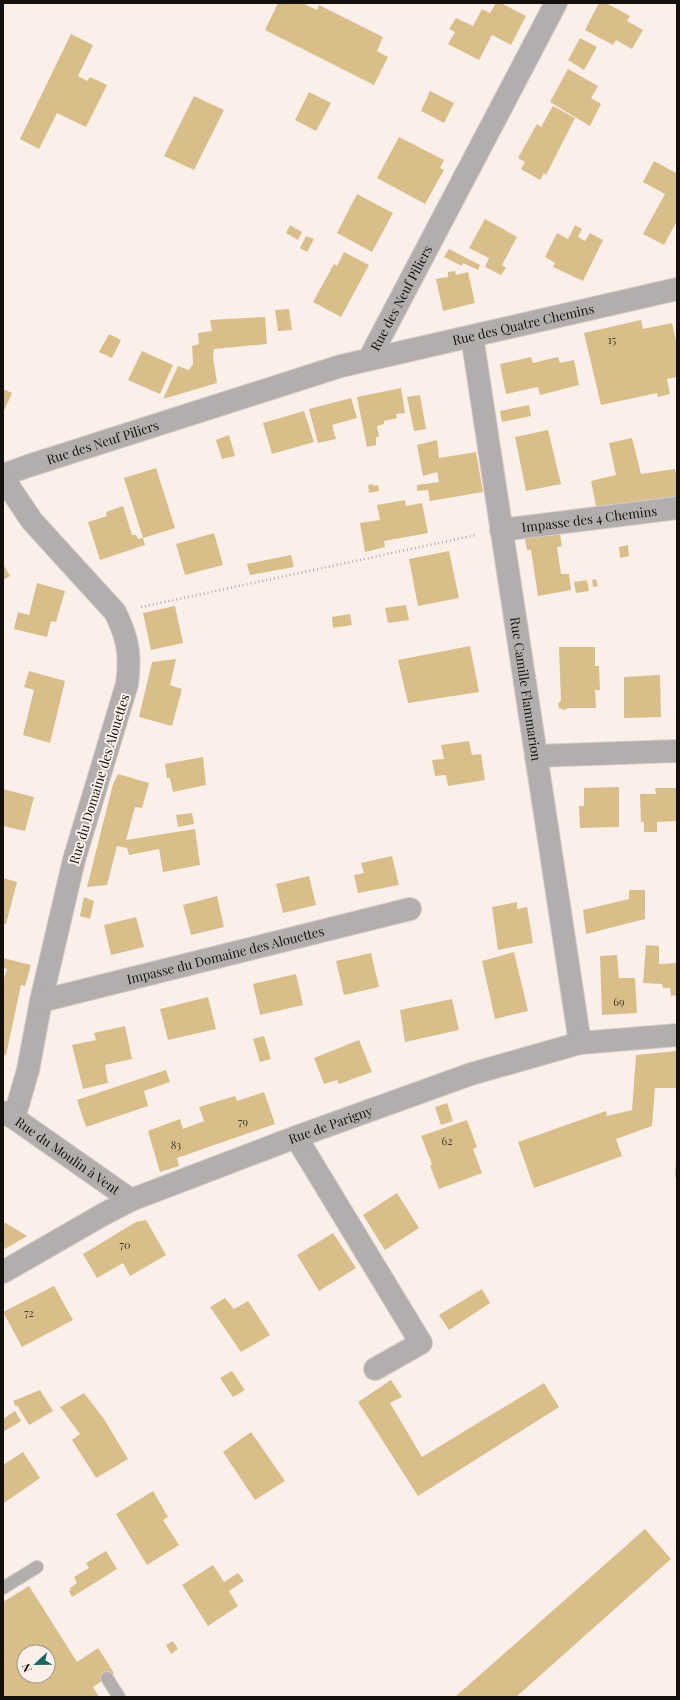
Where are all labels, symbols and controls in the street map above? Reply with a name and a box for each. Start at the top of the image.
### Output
street label: Rue des Neuf Piliers [366,242,435,353]
street label: Rue des Quatre Chemins [451,299,596,348]
house number: 15 [608,332,617,347]
street label: Rue des Neuf Piliers [44,416,161,468]
street label: Impasse des 4 Chemins [521,502,658,535]
street label: Rue Camille Flammarion [507,616,546,762]
street label: Rue du Domaine des Alouettes [65,692,133,866]
street label: Impasse du Domaine des Alouettes [125,922,326,987]
house number: 69 [613,994,625,1009]
street label: Rue de Parigny [286,1101,375,1147]
street label: Rue du Moulin à Vent [12,1113,124,1198]
house number: 79 [238,1114,248,1129]
house number: 62 [442,1133,452,1148]
house number: 83 [171,1137,181,1152]
house number: 70 [119,1237,131,1252]
house number: 72 [24,1305,34,1320]
north arrow [16,1644,56,1684]
text: N [18,1661,35,1674]

